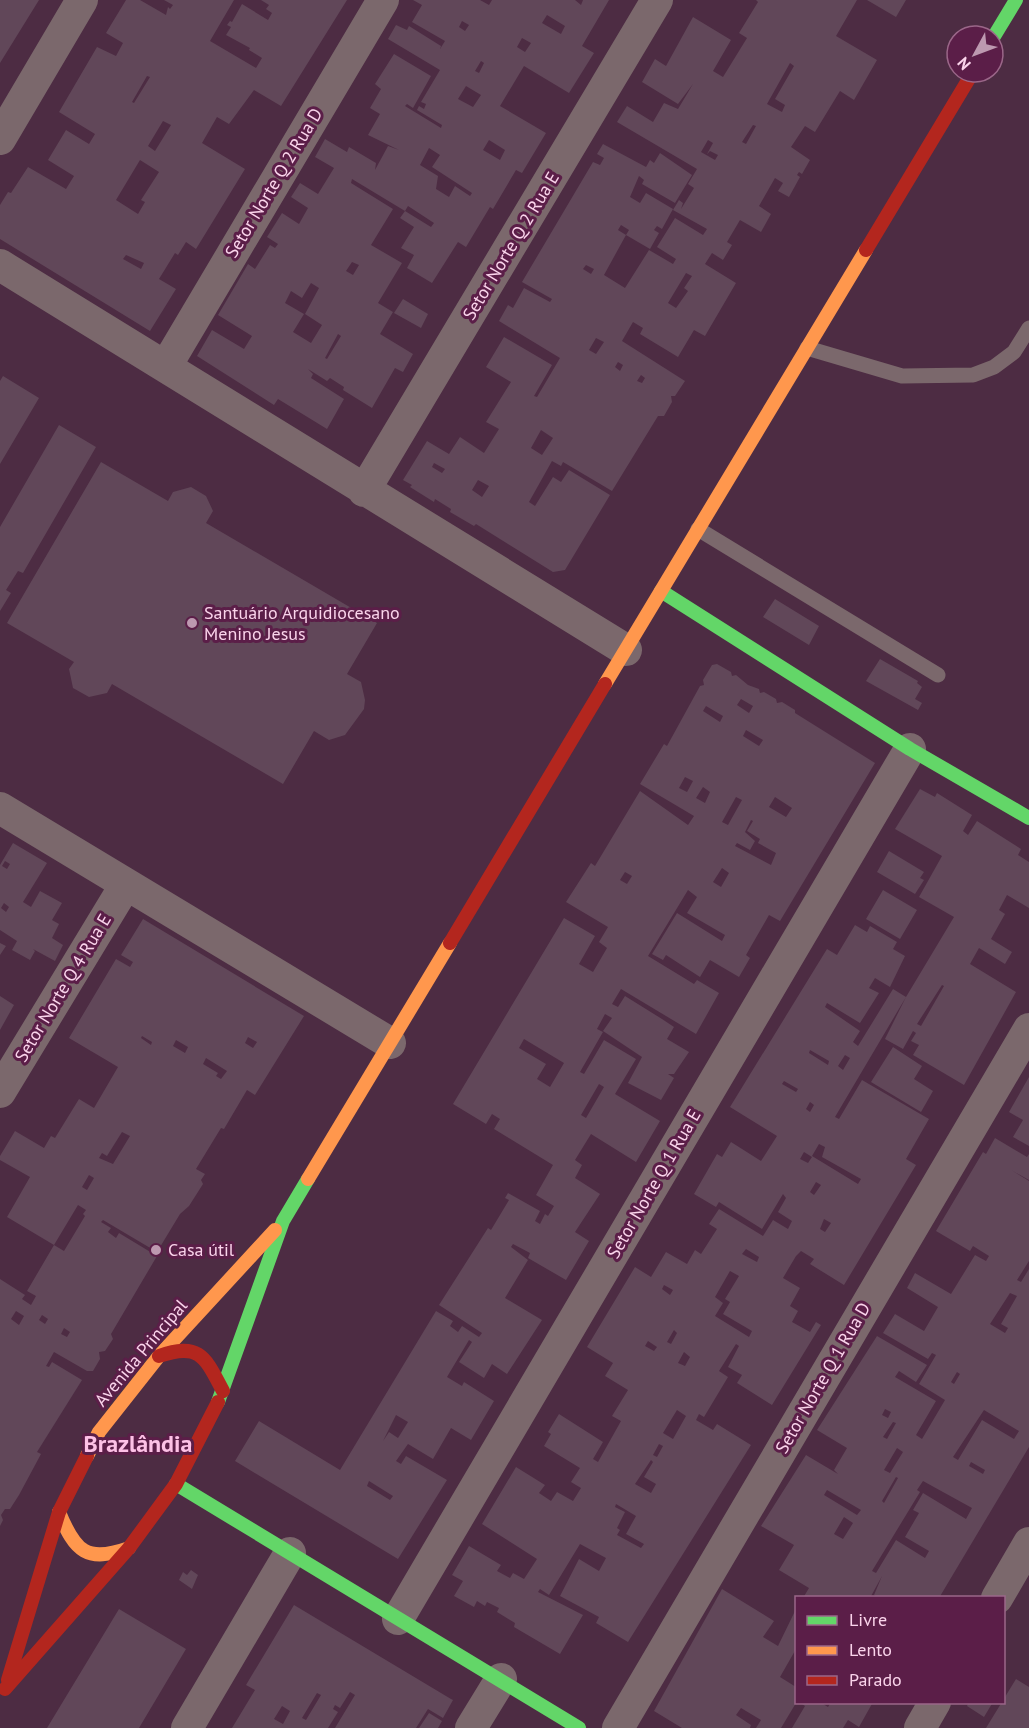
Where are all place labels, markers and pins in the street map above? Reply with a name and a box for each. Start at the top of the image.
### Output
place label: Santuário Arquidiocesano Menino Jesus [204,601,400,645]
marker: Santuário Arquidiocesano Menino Jesus [185,616,199,630]
place label: Casa útil [168,1238,235,1261]
marker: Casa útil [149,1243,163,1257]

